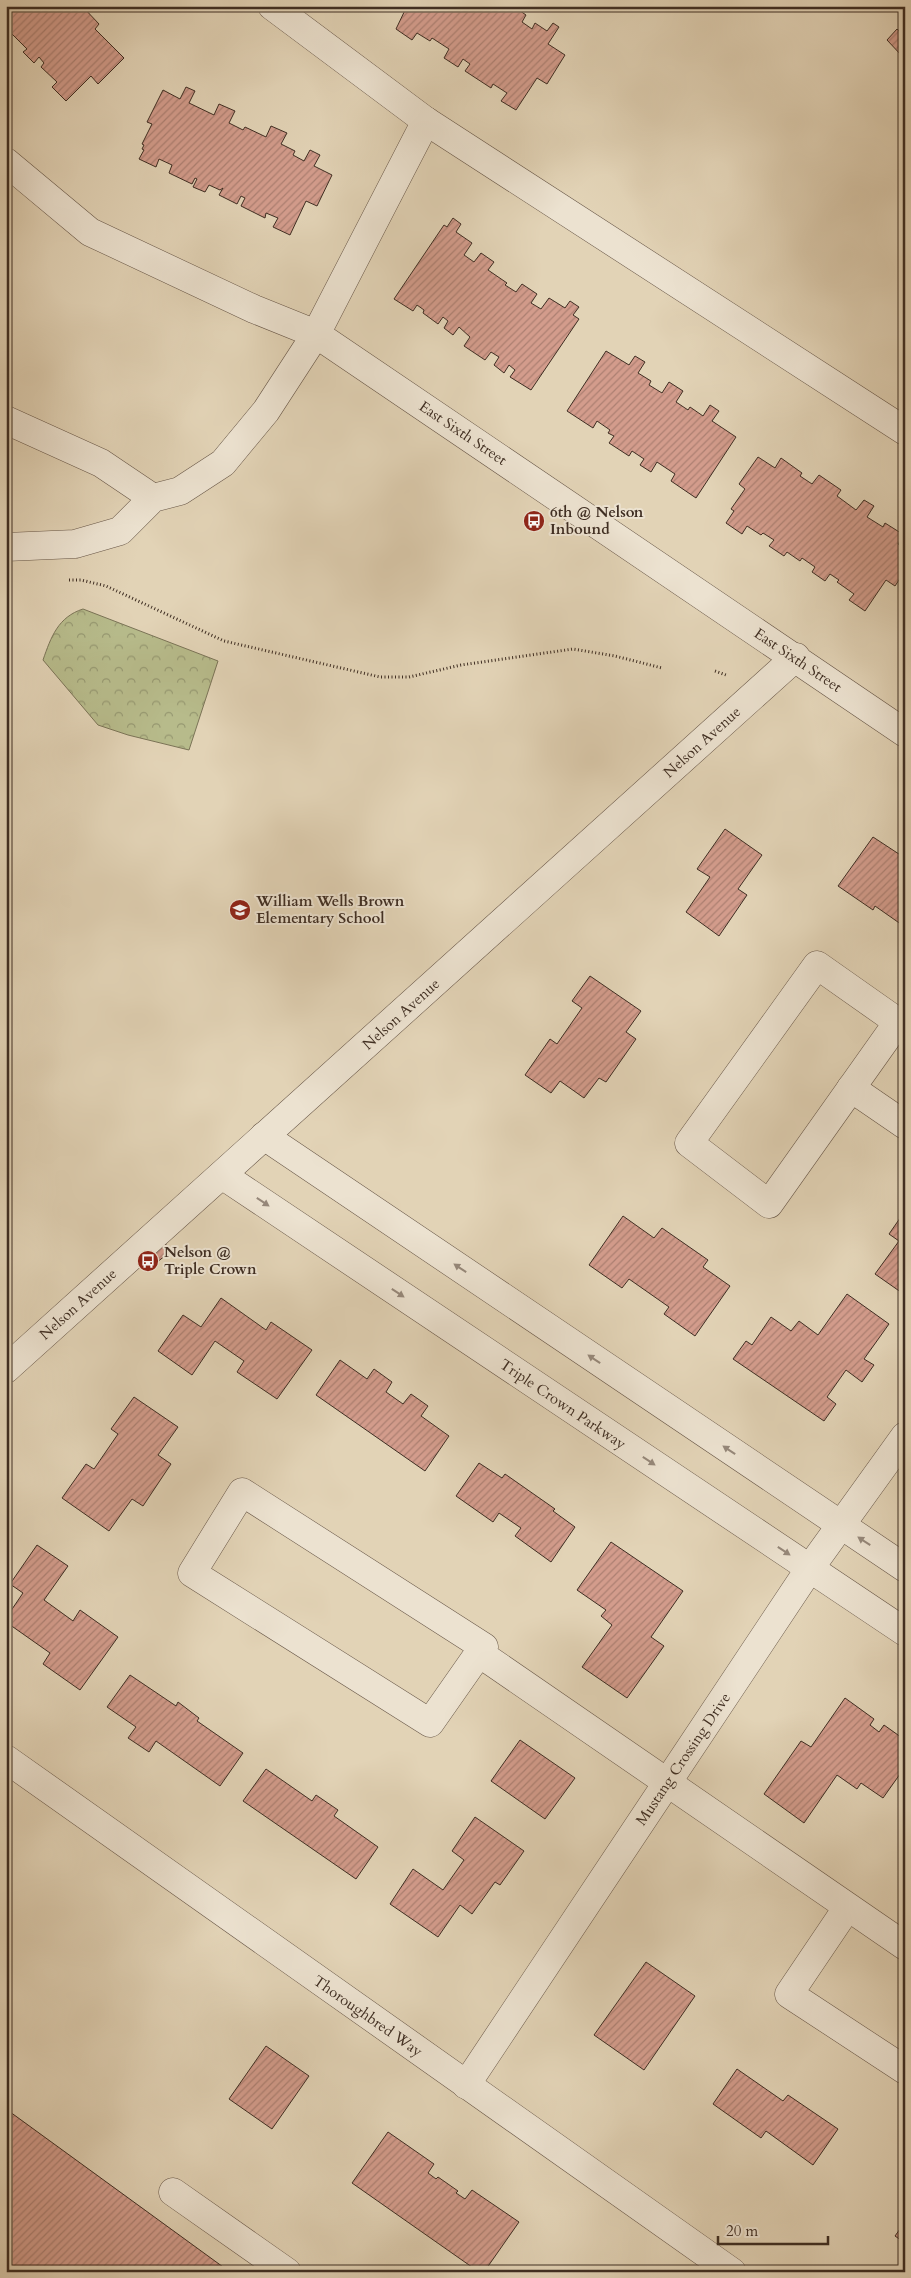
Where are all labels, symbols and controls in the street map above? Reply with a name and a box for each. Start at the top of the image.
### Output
street label: East Sixth Street [415,396,511,470]
place label: 6th @ Nelson Inbound [550,502,644,539]
bus stop icon: 6th @ Nelson Inbound [522,509,546,533]
street label: East Sixth Street [750,623,846,697]
street label: Nelson Avenue [659,702,745,782]
place label: William Wells Brown Elementary School [255,891,405,928]
school or university icon: William Wells Brown Elementary School [228,898,252,922]
street label: Nelson Avenue [358,974,444,1054]
one-way arrow [256,1197,269,1207]
place label: Nelson @ Triple Crown [164,1242,257,1279]
bus stop icon: Nelson @ Triple Crown [136,1249,160,1273]
one-way arrow [453,1263,466,1273]
street label: Nelson Avenue [35,1264,121,1344]
one-way arrow [391,1288,404,1297]
street label: Triple Crown Parkway [496,1354,630,1454]
one-way arrow [588,1354,601,1364]
one-way arrow [722,1445,736,1455]
one-way arrow [642,1456,656,1466]
one-way arrow [857,1536,871,1546]
one-way arrow [777,1546,791,1556]
street label: Mustang Crossing Drive [631,1689,735,1829]
street label: Thoroughbred Way [309,1971,427,2061]
scale bar [718,2213,828,2245]
text: 20 m [726,2221,758,2241]

